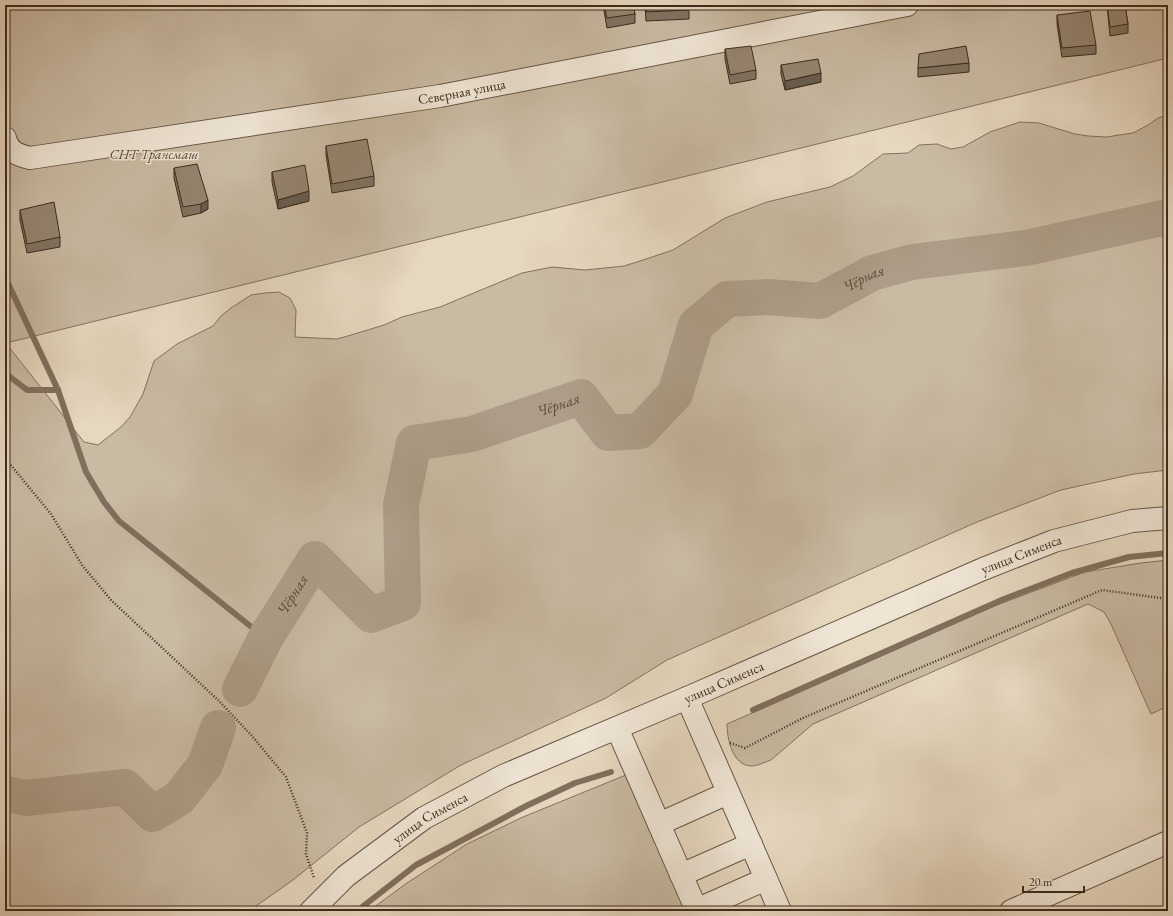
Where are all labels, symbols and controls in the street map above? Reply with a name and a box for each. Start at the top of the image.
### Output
street label: Северная улица [417,74,507,108]
park label: СНТ Трансмаш [110,145,198,163]
water label: Чёрная [839,260,886,296]
water label: Чёрная [534,388,582,420]
street label: улица Сименса [978,530,1064,578]
water label: Чёрная [272,571,312,618]
street label: улица Сименса [681,657,767,707]
street label: улица Сименса [389,787,471,848]
scale bar [1023,868,1084,894]
text: 20 m [1029,874,1053,890]

